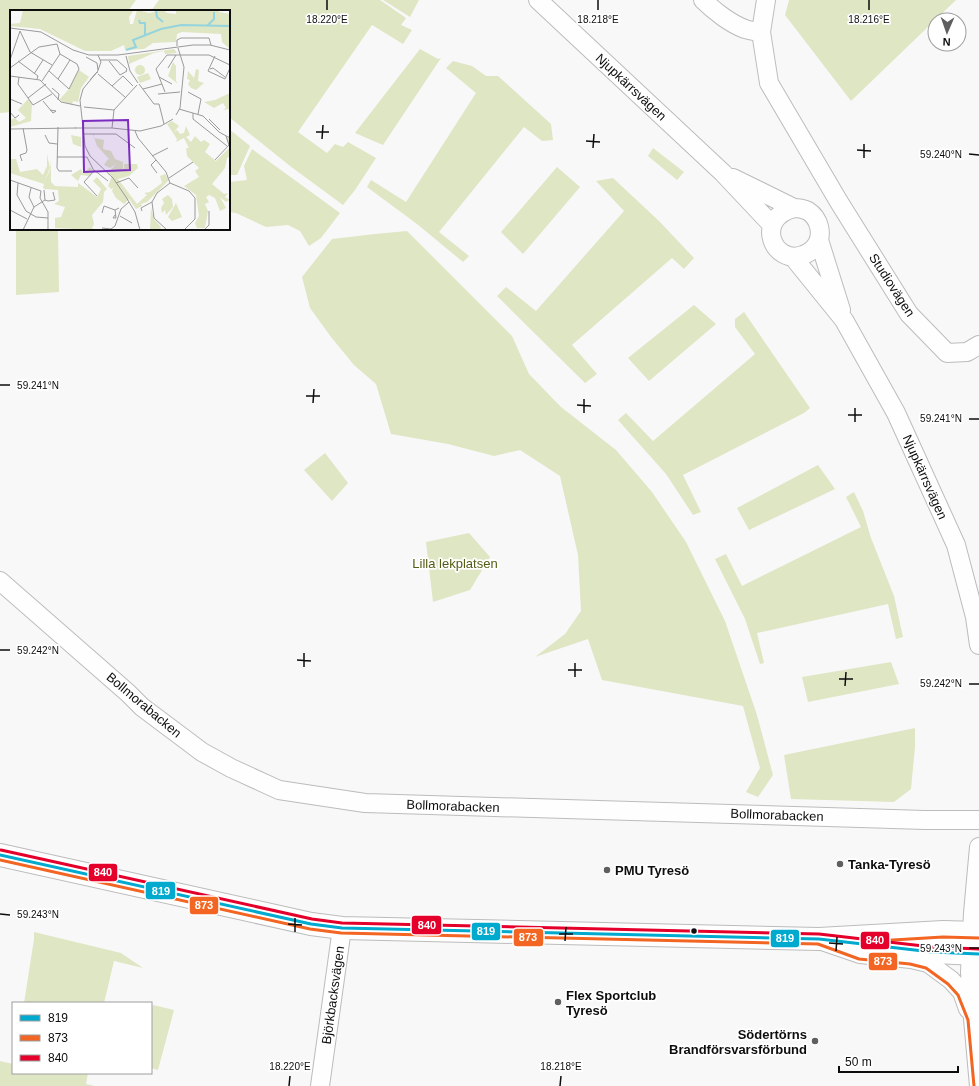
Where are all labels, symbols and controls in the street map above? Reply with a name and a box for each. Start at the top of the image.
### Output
inset map [10,10,230,230]
north arrow [927,12,967,52]
text: 18.220°E [306,14,348,25]
text: 18.218°E [577,14,619,25]
text: 18.216°E [848,14,890,25]
text: N [942,36,951,48]
street label: Njupkärrsvägen [593,50,669,124]
text: 59.240°N [920,149,962,160]
street label: Studiovägen [866,251,918,319]
text: 59.241°N [17,380,59,391]
text: 59.241°N [920,413,962,424]
street label: Njupkärrsvägen [900,432,950,522]
park label: Lilla lekplatsen [412,556,498,571]
text: 59.242°N [17,645,59,656]
street label: Bollmorabacken [103,669,185,741]
text: 59.242°N [920,678,962,689]
street label: Bollmorabacken [406,797,500,815]
street label: Bollmorabacken [730,806,824,824]
place label: Tanka-Tyresö [848,857,931,872]
marker: Tanka-Tyresö [835,859,845,869]
line badge: 840 [88,863,118,882]
place label: PMU Tyresö [615,863,689,878]
marker: PMU Tyresö [602,865,612,875]
text: 840 [94,866,112,878]
line badge: 819 [145,881,176,900]
text: 819 [152,885,170,897]
line badge: 873 [189,896,219,915]
text: 873 [195,899,213,911]
text: 59.243°N [17,909,59,920]
line badge: 840 [411,915,442,935]
text: 840 [418,919,436,931]
line badge: 819 [471,922,501,941]
text: 819 [477,925,495,937]
unlabelled marker [689,926,699,936]
line badge: 873 [513,928,544,947]
line badge: 819 [770,929,800,948]
text: 873 [519,931,537,943]
line badge: 840 [860,931,890,950]
text: 819 [776,932,794,944]
text: 840 [866,934,884,946]
text: 59.243°N [920,943,962,954]
street label: Björkbacksvägen [319,945,347,1045]
line badge: 873 [868,952,898,971]
text: 873 [874,955,892,967]
place label: Flex Sportclub Tyresö [566,988,656,1018]
marker: Flex Sportclub Tyresö [553,997,563,1007]
legend [12,1002,152,1074]
text: 819 [48,1011,68,1025]
place label: Södertörns Brandförsvarsförbund [669,1027,807,1057]
text: 873 [48,1031,68,1045]
marker: Södertörns Brandförsvarsförbund [810,1036,820,1046]
scale bar [839,1048,958,1074]
text: 840 [48,1051,68,1065]
text: 50 m [845,1055,872,1069]
text: 18.220°E [269,1061,311,1072]
text: 18.218°E [540,1061,582,1072]

